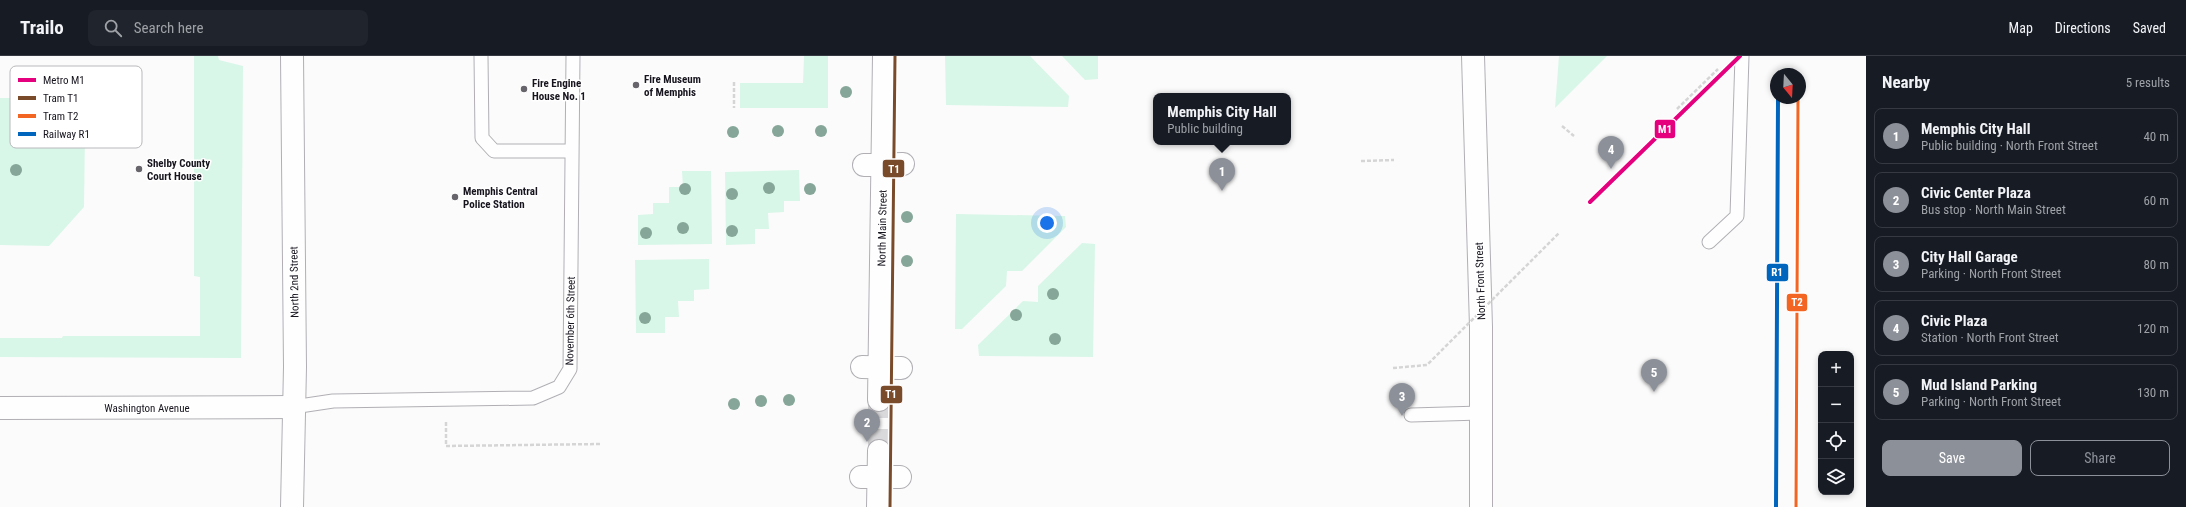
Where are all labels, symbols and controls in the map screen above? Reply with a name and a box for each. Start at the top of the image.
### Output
search box [88,10,368,46]
text: Trailo [20,16,64,39]
icon: search [102,17,124,39]
text: Search here [134,19,203,37]
text: Map [2009,20,2033,36]
text: Directions [2055,20,2111,36]
text: Saved [2133,20,2166,36]
legend [10,66,142,148]
north arrow [1770,68,1806,104]
text: Nearby [1882,72,1930,92]
place label: Fire Museum of Memphis [644,73,701,99]
text: Metro M1 [43,74,85,87]
text: 5 results [2126,75,2170,90]
place label: Fire Engine House No. 1 [532,77,586,103]
marker: Fire Museum of Memphis [631,80,641,90]
marker: Fire Engine House No. 1 [519,84,529,94]
text: Tram T1 [43,92,78,105]
popup [1153,93,1291,145]
text: Memphis City Hall [1167,103,1277,121]
text: Tram T2 [43,110,78,123]
line badge: M1 [1654,119,1676,139]
text: Memphis City Hall [1921,120,2030,138]
text: Public building [1167,121,1243,136]
text: M1 [1658,123,1672,136]
text: Railway R1 [43,128,90,141]
text: 1 [1893,129,1899,144]
text: 40 m [2143,129,2169,144]
pin: 4 [1598,136,1624,169]
text: Public building · North Front Street [1921,138,2098,153]
place label: Shelby County Court House [147,157,210,183]
pin: 1 [1209,158,1235,191]
line badge: T1 [882,159,905,178]
text: T1 [888,163,900,176]
marker: Shelby County Court House [134,164,144,174]
text: Civic Center Plaza [1921,184,2031,202]
place label: Memphis Central Police Station [463,185,538,211]
street label: North Main Street [875,190,890,267]
marker: Memphis Central Police Station [450,192,460,202]
text: 2 [1893,193,1899,208]
text: 60 m [2143,193,2169,208]
text: Bus stop · North Main Street [1921,202,2066,217]
your location [1037,213,1057,233]
street label: North Front Street [1473,242,1488,320]
street label: North 2nd Street [287,246,302,318]
text: City Hall Garage [1921,248,2018,266]
text: 3 [1893,257,1899,272]
text: 80 m [2143,257,2169,272]
line badge: R1 [1766,263,1789,282]
text: R1 [1771,266,1783,279]
text: Parking · North Front Street [1921,266,2061,281]
street label: November 6th Street [563,276,578,366]
line badge: T2 [1786,293,1808,312]
text: T2 [1791,296,1803,309]
text: Civic Plaza [1921,312,1987,330]
text: 4 [1893,321,1899,336]
text: 120 m [2137,321,2169,336]
text: Station · North Front Street [1921,330,2059,345]
map controls [1818,351,1854,495]
button: + [1818,351,1854,387]
pin: 5 [1641,359,1667,392]
text: Mud Island Parking [1921,376,2037,394]
pin: 3 [1389,383,1415,416]
line badge: T1 [880,385,903,404]
text: 5 [1893,385,1899,400]
text: 130 m [2137,385,2169,400]
button: − [1818,387,1854,423]
text: T1 [885,388,897,401]
text: Parking · North Front Street [1921,394,2061,409]
street label: Washington Avenue [104,402,190,415]
pin: 2 [854,409,880,442]
button: locate [1818,423,1854,459]
button: Save [1882,440,2022,476]
button: Share [2030,440,2170,476]
button: layers [1818,459,1854,495]

